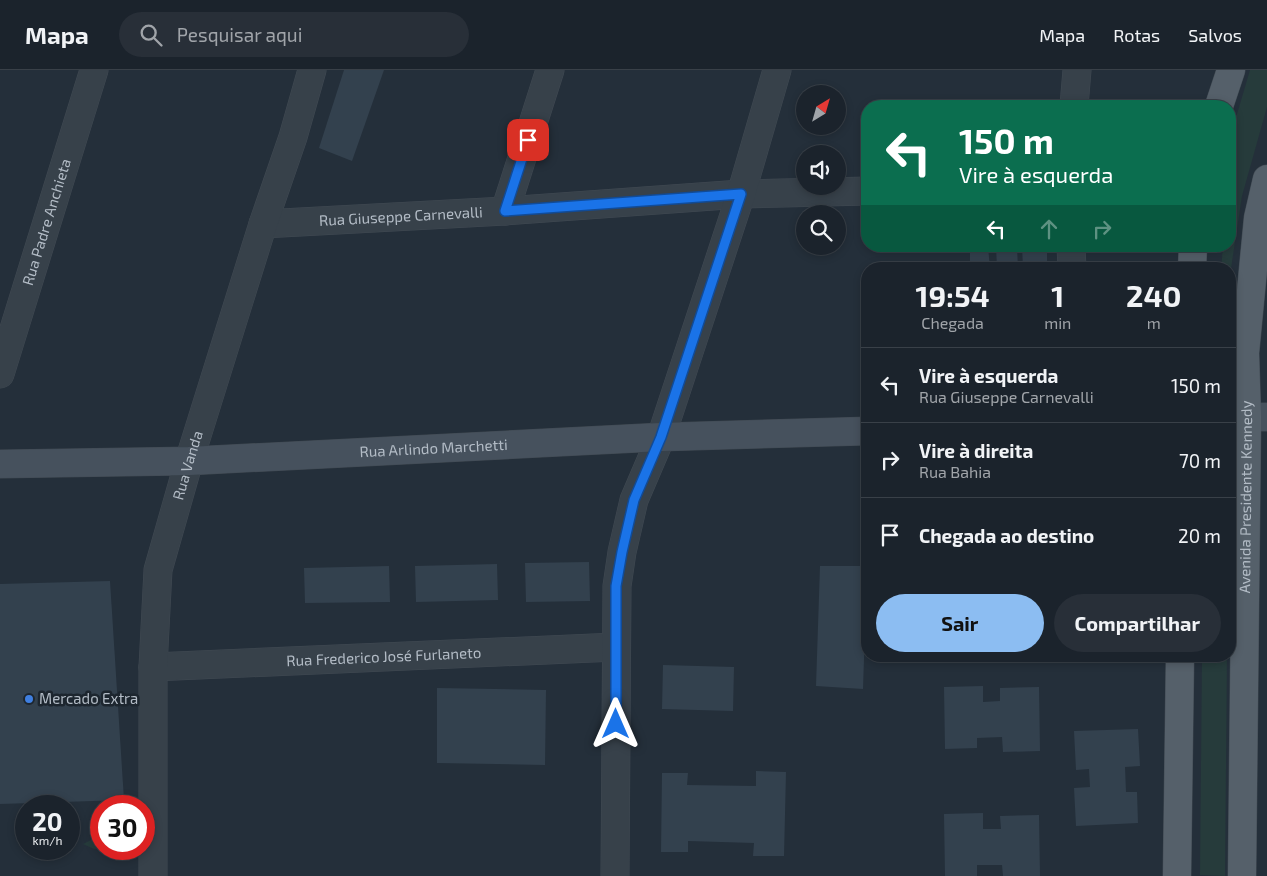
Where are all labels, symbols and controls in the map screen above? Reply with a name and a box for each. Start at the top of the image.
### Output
search box [119,12,469,57]
text: Mapa [25,20,89,49]
icon: search [137,21,165,49]
text: Pesquisar aqui [177,23,302,46]
text: Mapa [1039,24,1085,46]
text: Rotas [1113,24,1160,46]
text: Salvos [1188,24,1242,46]
north arrow [796,85,846,135]
map controls [796,85,846,255]
pin [507,119,549,161]
text: 150 m [959,119,1054,161]
icon: left [876,120,941,185]
icon: arrive [514,126,542,154]
button: sound [796,145,846,195]
street label: Rua Padre Anchieta [18,156,74,287]
text: Vire à esquerda [959,161,1113,187]
street label: Rua Giuseppe Carnevalli [318,202,483,229]
button: search [796,205,846,255]
icon: left [982,215,1010,243]
icon: ahead [1035,215,1063,243]
icon: right [1088,215,1116,243]
text: 19:54 [916,277,990,313]
text: 1 [1051,277,1064,313]
text: 240 [1126,277,1181,313]
text: Chegada [921,313,984,332]
text: min [1044,313,1071,332]
text: m [1147,313,1161,332]
text: Vire à esquerda [919,364,1058,387]
icon: left [876,371,904,399]
text: 150 m [1171,374,1221,397]
text: Rua Giuseppe Carnevalli [919,387,1094,406]
street label: Avenida Presidente Kennedy [1235,400,1255,594]
street label: Rua Vanda [168,428,206,502]
street label: Rua Arlindo Marchetti [359,435,508,460]
text: Vire à direita [919,439,1033,462]
icon: right [876,446,904,474]
text: 70 m [1179,449,1221,472]
text: Rua Bahia [919,462,991,481]
icon: arrive [876,521,904,549]
text: Chegada ao destino [919,524,1094,547]
text: 20 m [1178,524,1221,547]
button: Sair [876,594,1044,652]
button: Compartilhar [1054,594,1221,652]
street label: Rua Frederico José Furlaneto [286,643,482,669]
place label: Mercado Extra [39,689,138,707]
marker: Mercado Extra [23,693,35,705]
position arrow [589,697,641,749]
speed limit sign: 30 [90,795,155,860]
text: 20 [32,806,63,836]
text: km/h [33,833,62,847]

